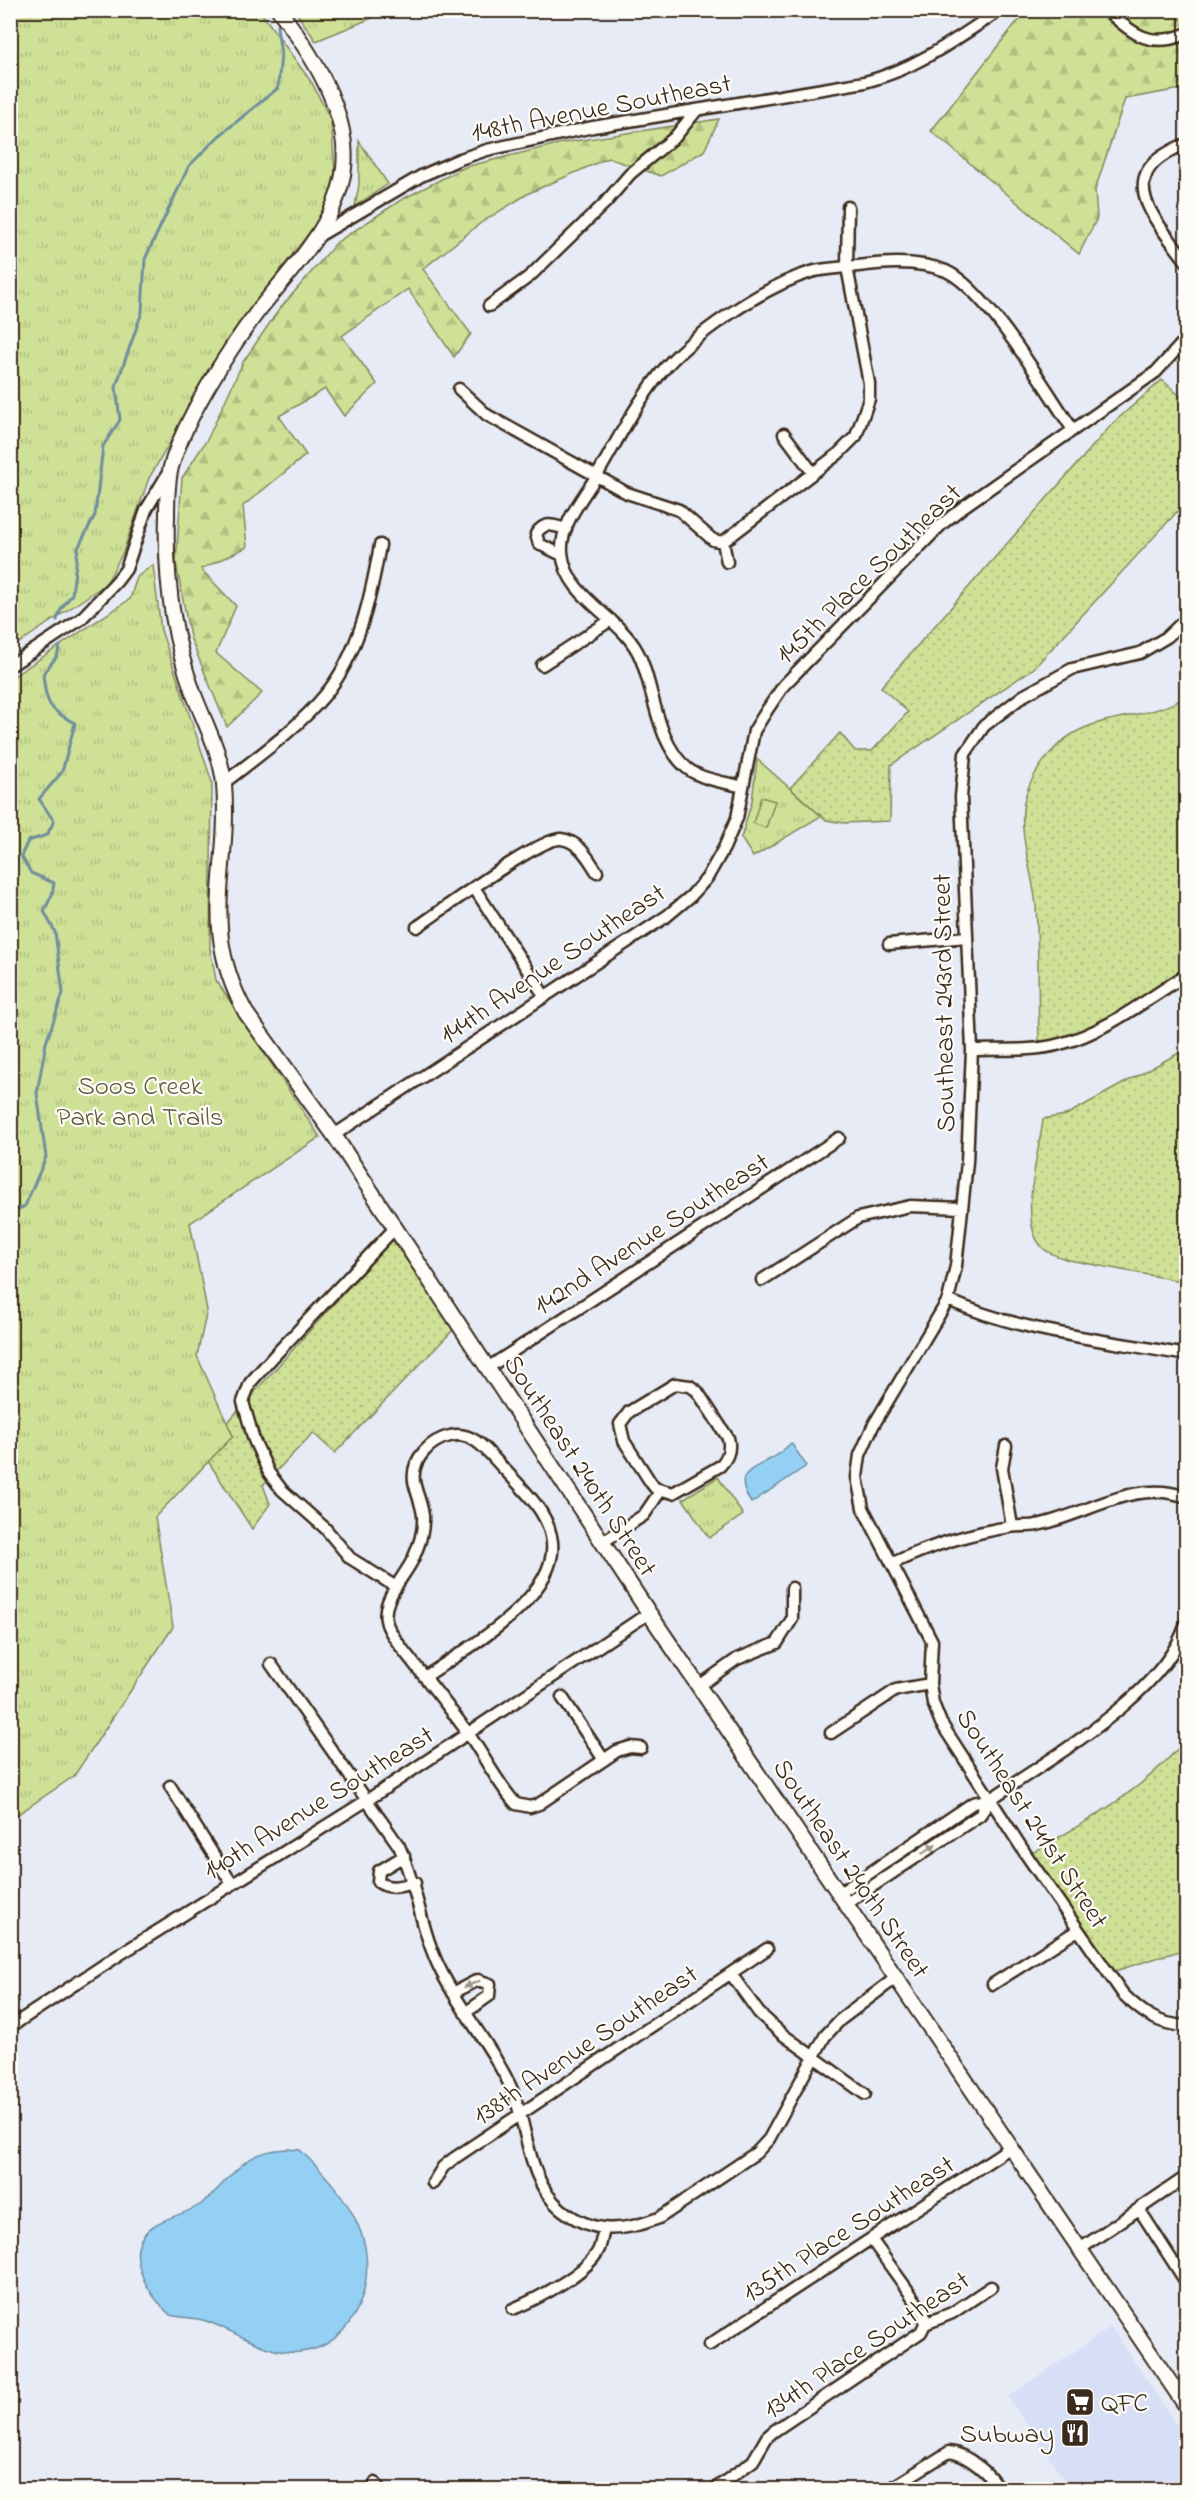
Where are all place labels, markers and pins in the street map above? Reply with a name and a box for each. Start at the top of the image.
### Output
place label: QFC [1101,2385,1148,2424]
supermarket icon: QFC [1064,2386,1096,2418]
place label: Subway [960,2416,1054,2455]
restaurant icon: Subway [1059,2417,1091,2449]

